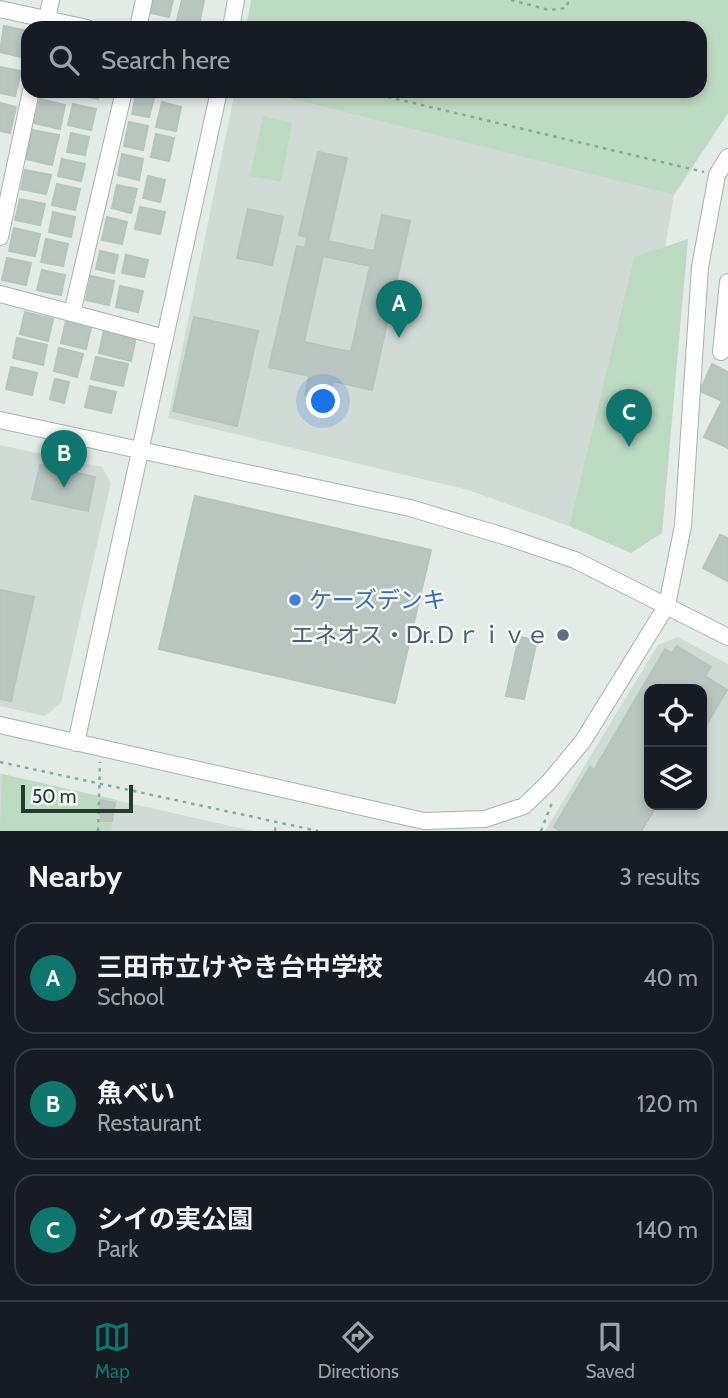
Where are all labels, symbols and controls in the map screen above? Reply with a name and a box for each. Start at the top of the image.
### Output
search box [21,21,707,98]
icon: search [45,41,83,79]
text: Search here [101,44,230,76]
pin: A [376,280,422,338]
your location [306,384,340,418]
pin: C [606,389,652,447]
pin: B [41,430,87,488]
place label: ケーズデンキ [309,586,446,614]
marker: ケーズデンキ [287,592,303,608]
place label: エネオス・Dr.Ｄｒｉｖｅ [291,621,549,649]
marker: エネオス・Dr.Ｄｒｉｖｅ [555,627,571,643]
map controls [644,684,707,810]
button: locate [644,684,707,747]
button: layers [644,747,707,810]
scale bar [21,782,133,814]
text: 50 m [32,785,76,808]
text: Nearby [28,858,122,895]
text: 3 results [619,863,700,891]
text: 三田市立けやき台中学校 [97,951,383,983]
text: A [46,964,60,992]
text: 40 m [643,964,698,992]
text: School [97,983,164,1011]
text: 魚べい [97,1077,175,1109]
text: B [46,1090,60,1118]
text: 120 m [637,1090,698,1118]
text: Restaurant [97,1109,201,1137]
text: シイの実公園 [97,1203,253,1235]
text: C [46,1216,60,1244]
text: 140 m [636,1216,698,1244]
text: Park [97,1235,138,1263]
tab: Map [93,1318,131,1383]
tab: Directions [318,1318,399,1383]
tab: Saved [585,1318,635,1383]

